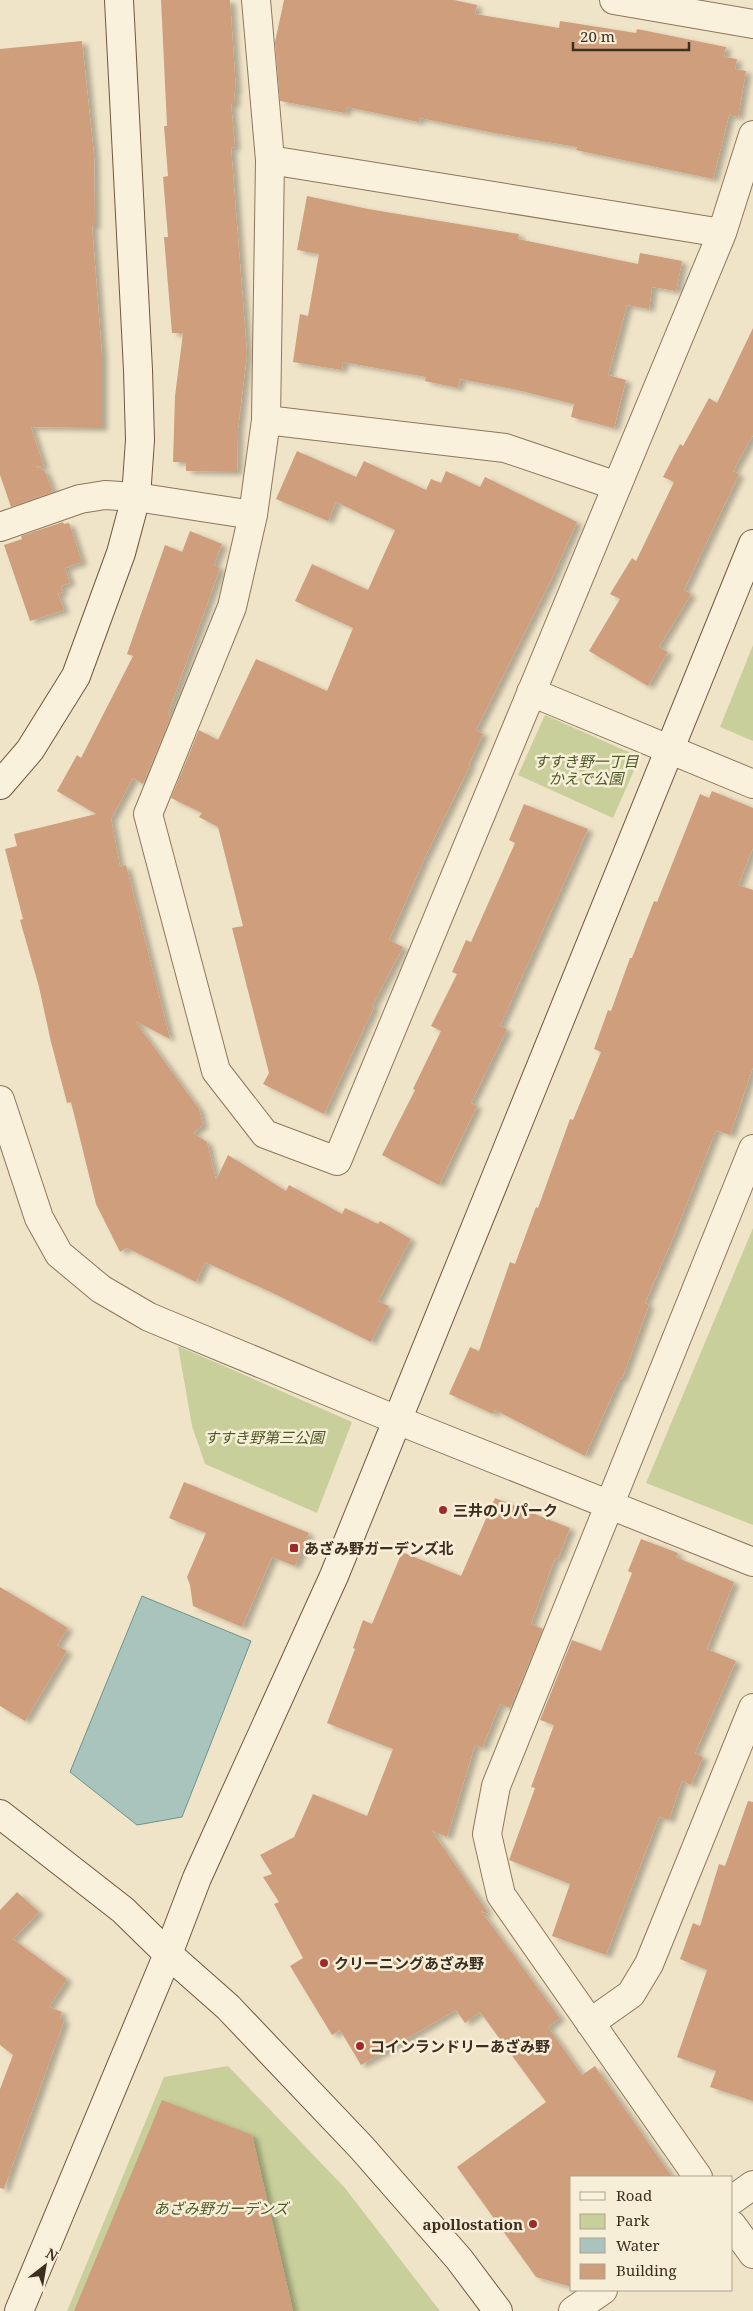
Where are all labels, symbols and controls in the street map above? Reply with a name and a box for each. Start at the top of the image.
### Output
scale bar [573,20,689,52]
text: 20 m [580,26,615,46]
park label: すすき野一丁目 かえで公園 [533,751,639,788]
park label: すすき野第三公園 [204,1427,326,1447]
place label: 三井のリパーク [453,1500,558,1520]
marker: 三井のリパーク [437,1504,449,1516]
place label: あざみ野ガーデンズ北 [304,1538,454,1558]
marker: あざみ野ガーデンズ北 [288,1542,300,1554]
place label: クリーニングあざみ野 [334,1953,484,1973]
marker: クリーニングあざみ野 [318,1957,330,1969]
place label: コインランドリーあざみ野 [370,2036,550,2056]
marker: コインランドリーあざみ野 [354,2040,366,2052]
legend [570,2176,733,2291]
text: Road [616,2185,652,2205]
park label: あざみ野ガーデンズ [154,2198,290,2218]
text: Park [616,2210,650,2230]
place label: apollostation [422,2214,523,2234]
marker: apollostation [527,2218,539,2230]
text: Water [616,2235,659,2255]
north arrow [20,2241,70,2291]
text: N [42,2243,62,2265]
text: Building [616,2260,677,2280]

